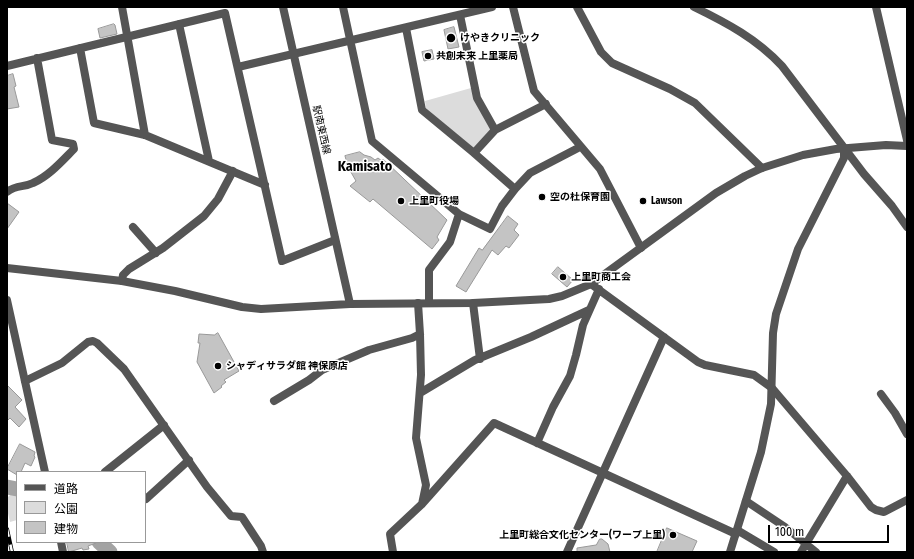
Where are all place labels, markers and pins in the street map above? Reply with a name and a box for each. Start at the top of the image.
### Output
marker: けやきクリニック [445,32,457,44]
place label: けやきクリニック [460,32,540,44]
place label: 共創未来 上里薬局 [436,50,518,62]
marker: 共創未来 上里薬局 [423,51,433,61]
place label: 空の杜保育園 [550,191,610,203]
marker: 空の杜保育園 [537,192,547,202]
place label: 上里町役場 [409,195,459,207]
place label: Lawson [651,195,682,207]
marker: 上里町役場 [396,196,406,206]
marker: Lawson [638,196,648,206]
place label: 上里町商工会 [571,271,631,283]
marker: 上里町商工会 [558,272,568,282]
place label: シャディサラダ館 神保原店 [226,360,348,372]
marker: シャディサラダ館 神保原店 [213,361,223,371]
place label: 上里町総合文化センター(ワープ上里) [499,529,665,541]
marker: 上里町総合文化センター(ワープ上里) [668,530,678,540]

